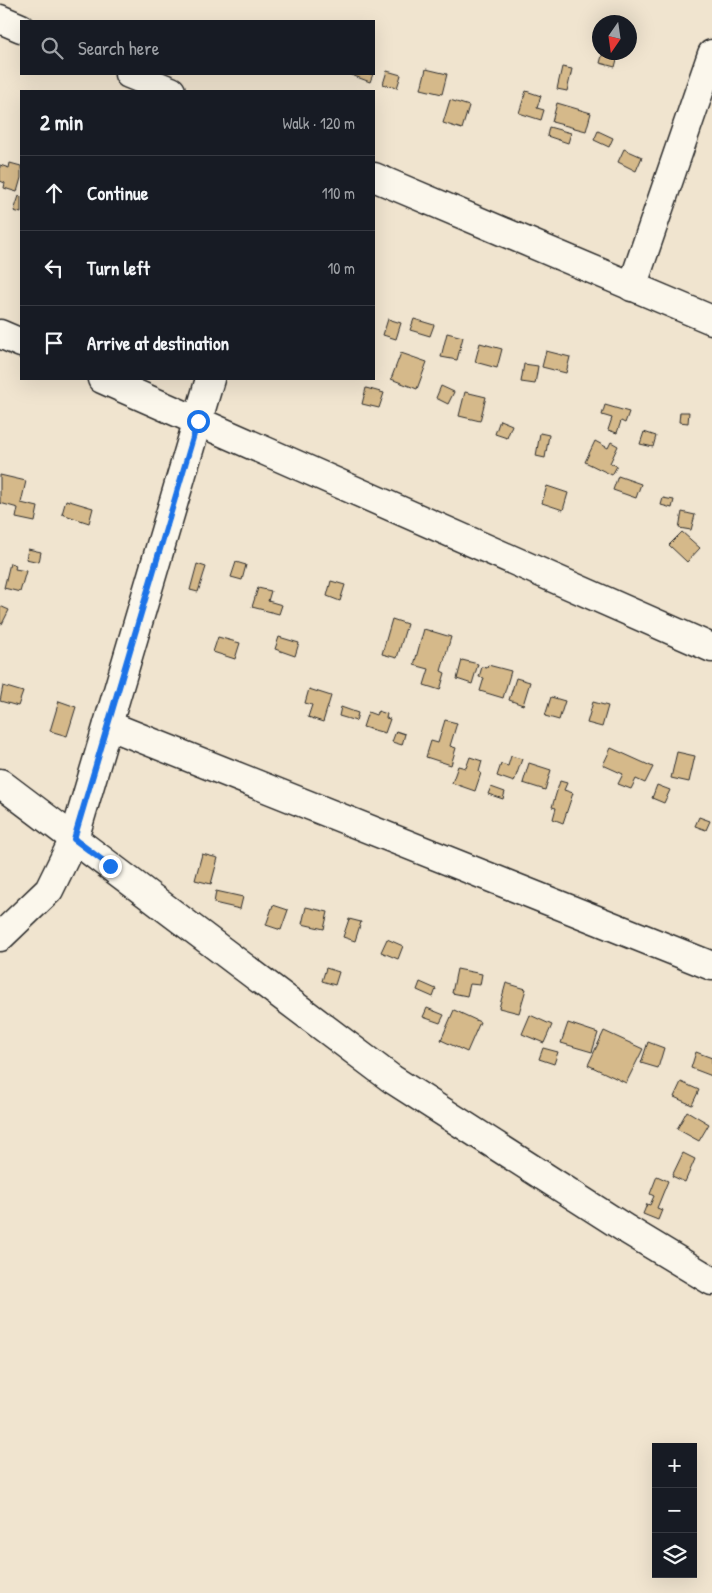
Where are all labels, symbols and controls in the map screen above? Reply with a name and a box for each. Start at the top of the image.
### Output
north arrow [592,15,637,60]
search box [20,20,375,75]
icon: search [38,34,66,62]
text: Search here [78,35,159,61]
text: 2 min [40,108,83,137]
text: Walk · 120 m [282,112,355,134]
icon: ahead [40,179,68,207]
text: Continue [87,180,148,206]
text: 110 m [322,182,355,204]
icon: left [40,254,68,282]
text: Turn left [87,255,150,281]
text: 10 m [327,257,355,279]
icon: arrive [40,329,68,357]
text: Arrive at destination [87,330,229,356]
route start [187,410,210,433]
route end [99,855,122,878]
map controls [652,1443,697,1578]
button: + [652,1443,697,1488]
button: − [652,1488,697,1533]
button: layers [652,1533,697,1578]

